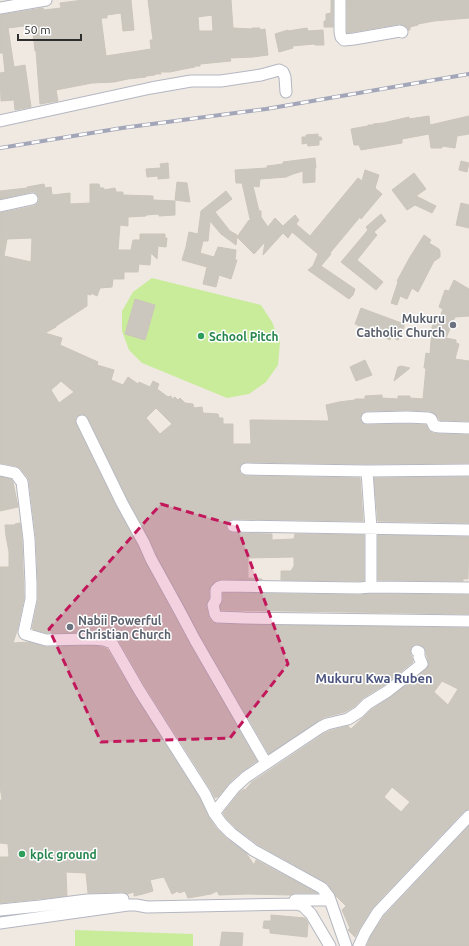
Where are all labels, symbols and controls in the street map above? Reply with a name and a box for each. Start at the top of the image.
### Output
scale bar [18,16,81,42]
text: 50 m [24,23,51,36]
place label: Mukuru Catholic Church [356,312,445,339]
marker: Mukuru Catholic Church [448,320,458,330]
place label: School Pitch [209,330,279,343]
marker: School Pitch [196,331,206,341]
place label: Nabii Powerful Christian Church [78,614,171,641]
marker: Nabii Powerful Christian Church [65,622,75,632]
district label: Mukuru Kwa Ruben [315,671,433,685]
place label: kplc ground [30,848,97,861]
marker: kplc ground [17,849,27,859]

